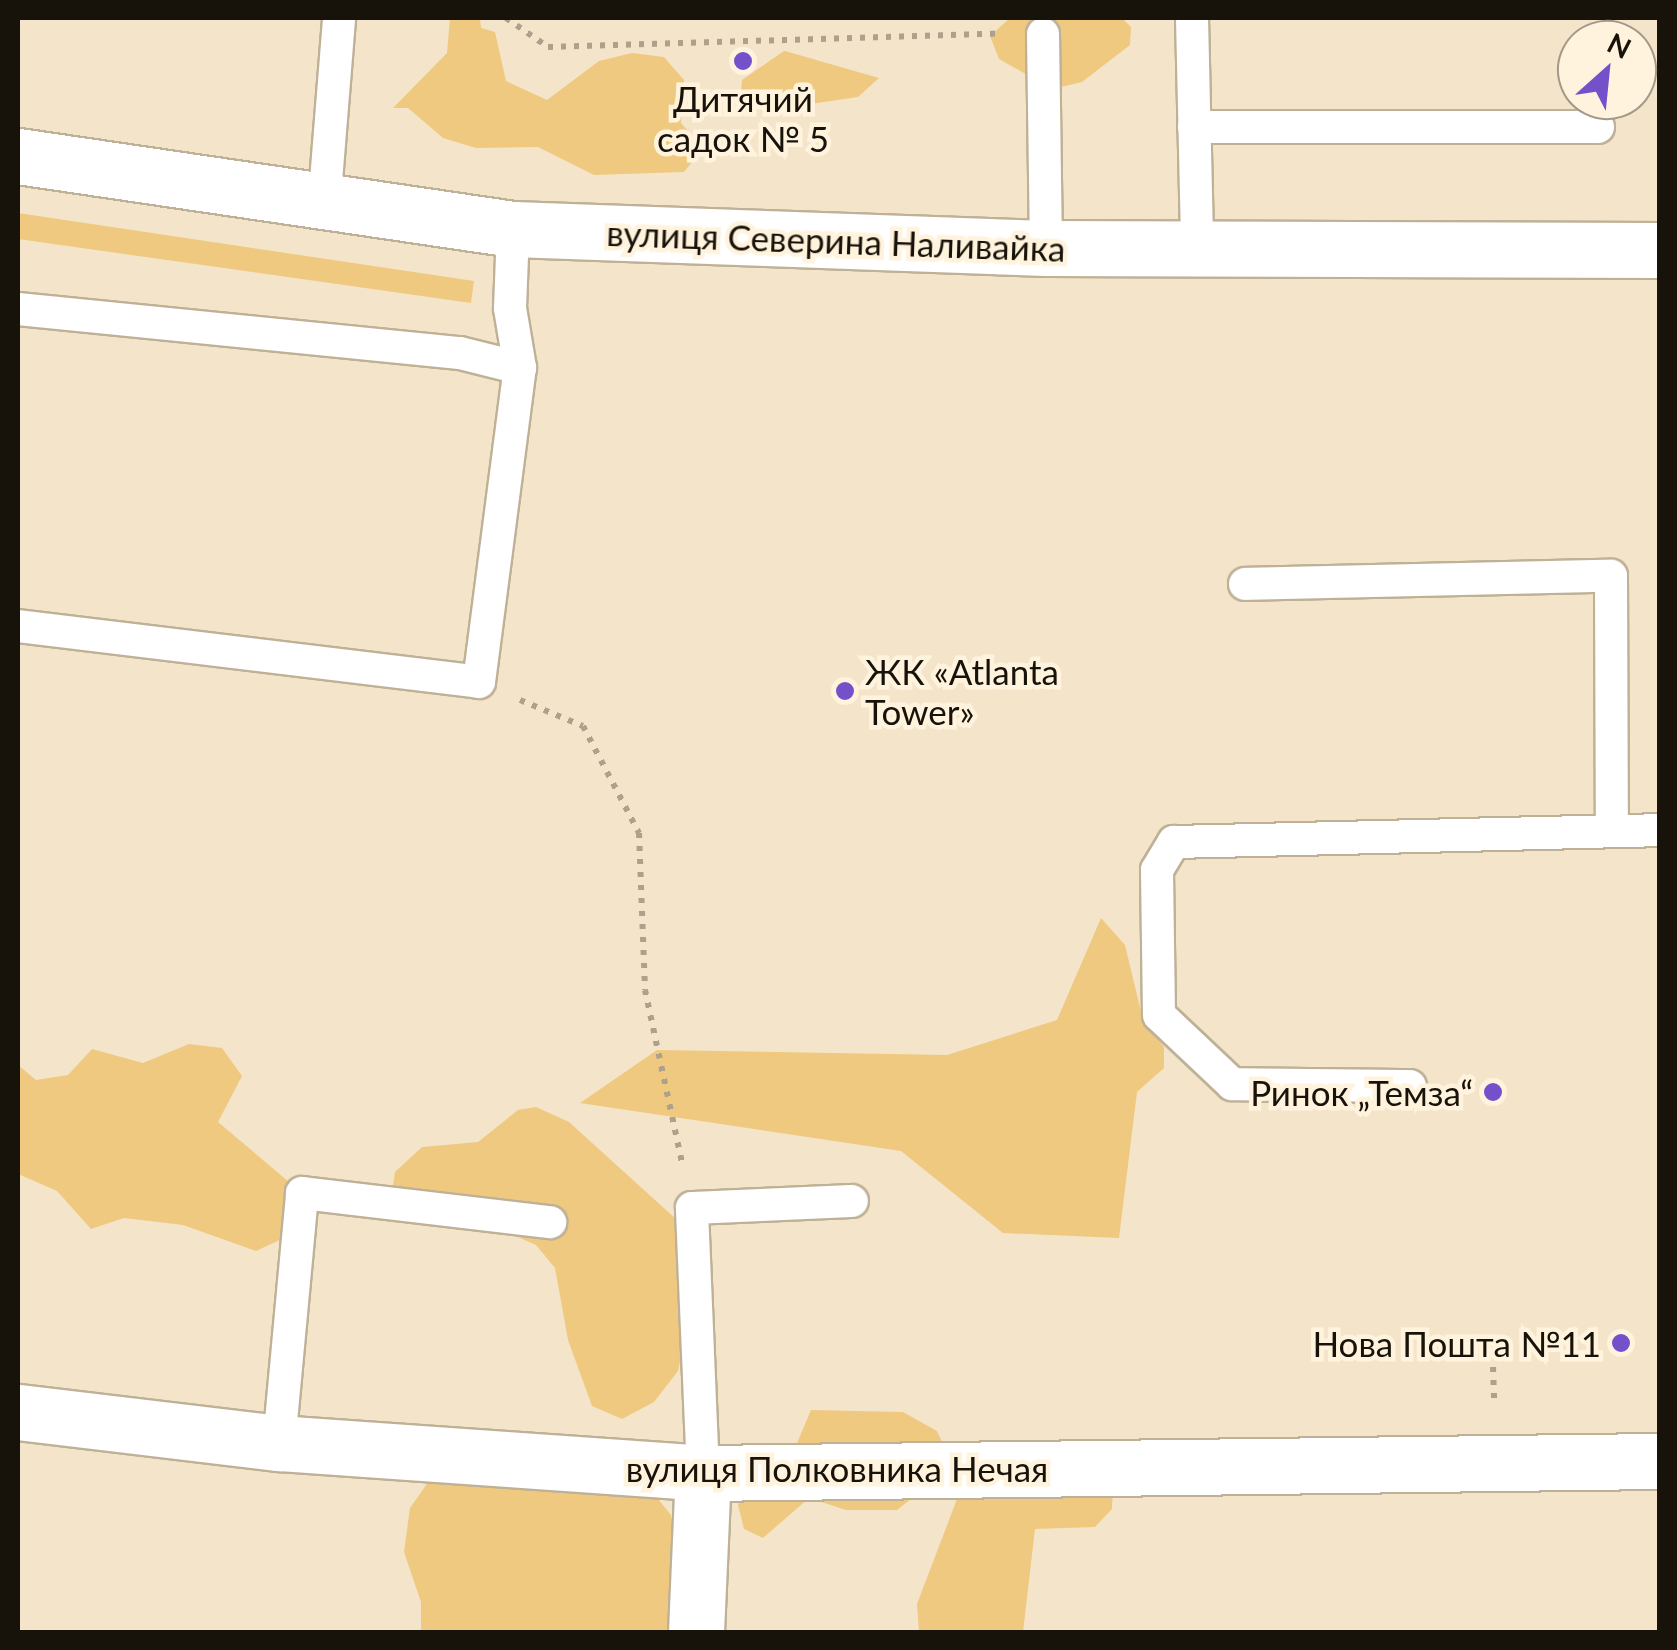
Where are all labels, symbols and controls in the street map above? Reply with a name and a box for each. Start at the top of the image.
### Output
north arrow [1557,20,1657,120]
text: N [1602,25,1637,65]
marker: Дитячий садок № 5 [732,50,754,72]
place label: Дитячий садок № 5 [657,77,829,159]
street label: вулиця Северина Наливайка [606,211,1066,269]
place label: ЖК «Atlanta Tower» [865,650,1059,732]
marker: ЖК «Atlanta Tower» [834,680,856,702]
place label: Ринок „Темза“ [1250,1071,1473,1113]
marker: Ринок „Темза“ [1482,1081,1504,1103]
place label: Нова Пошта №11 [1312,1322,1601,1364]
marker: Нова Пошта №11 [1610,1332,1632,1354]
street label: вулиця Полковника Нечая [626,1447,1048,1489]

